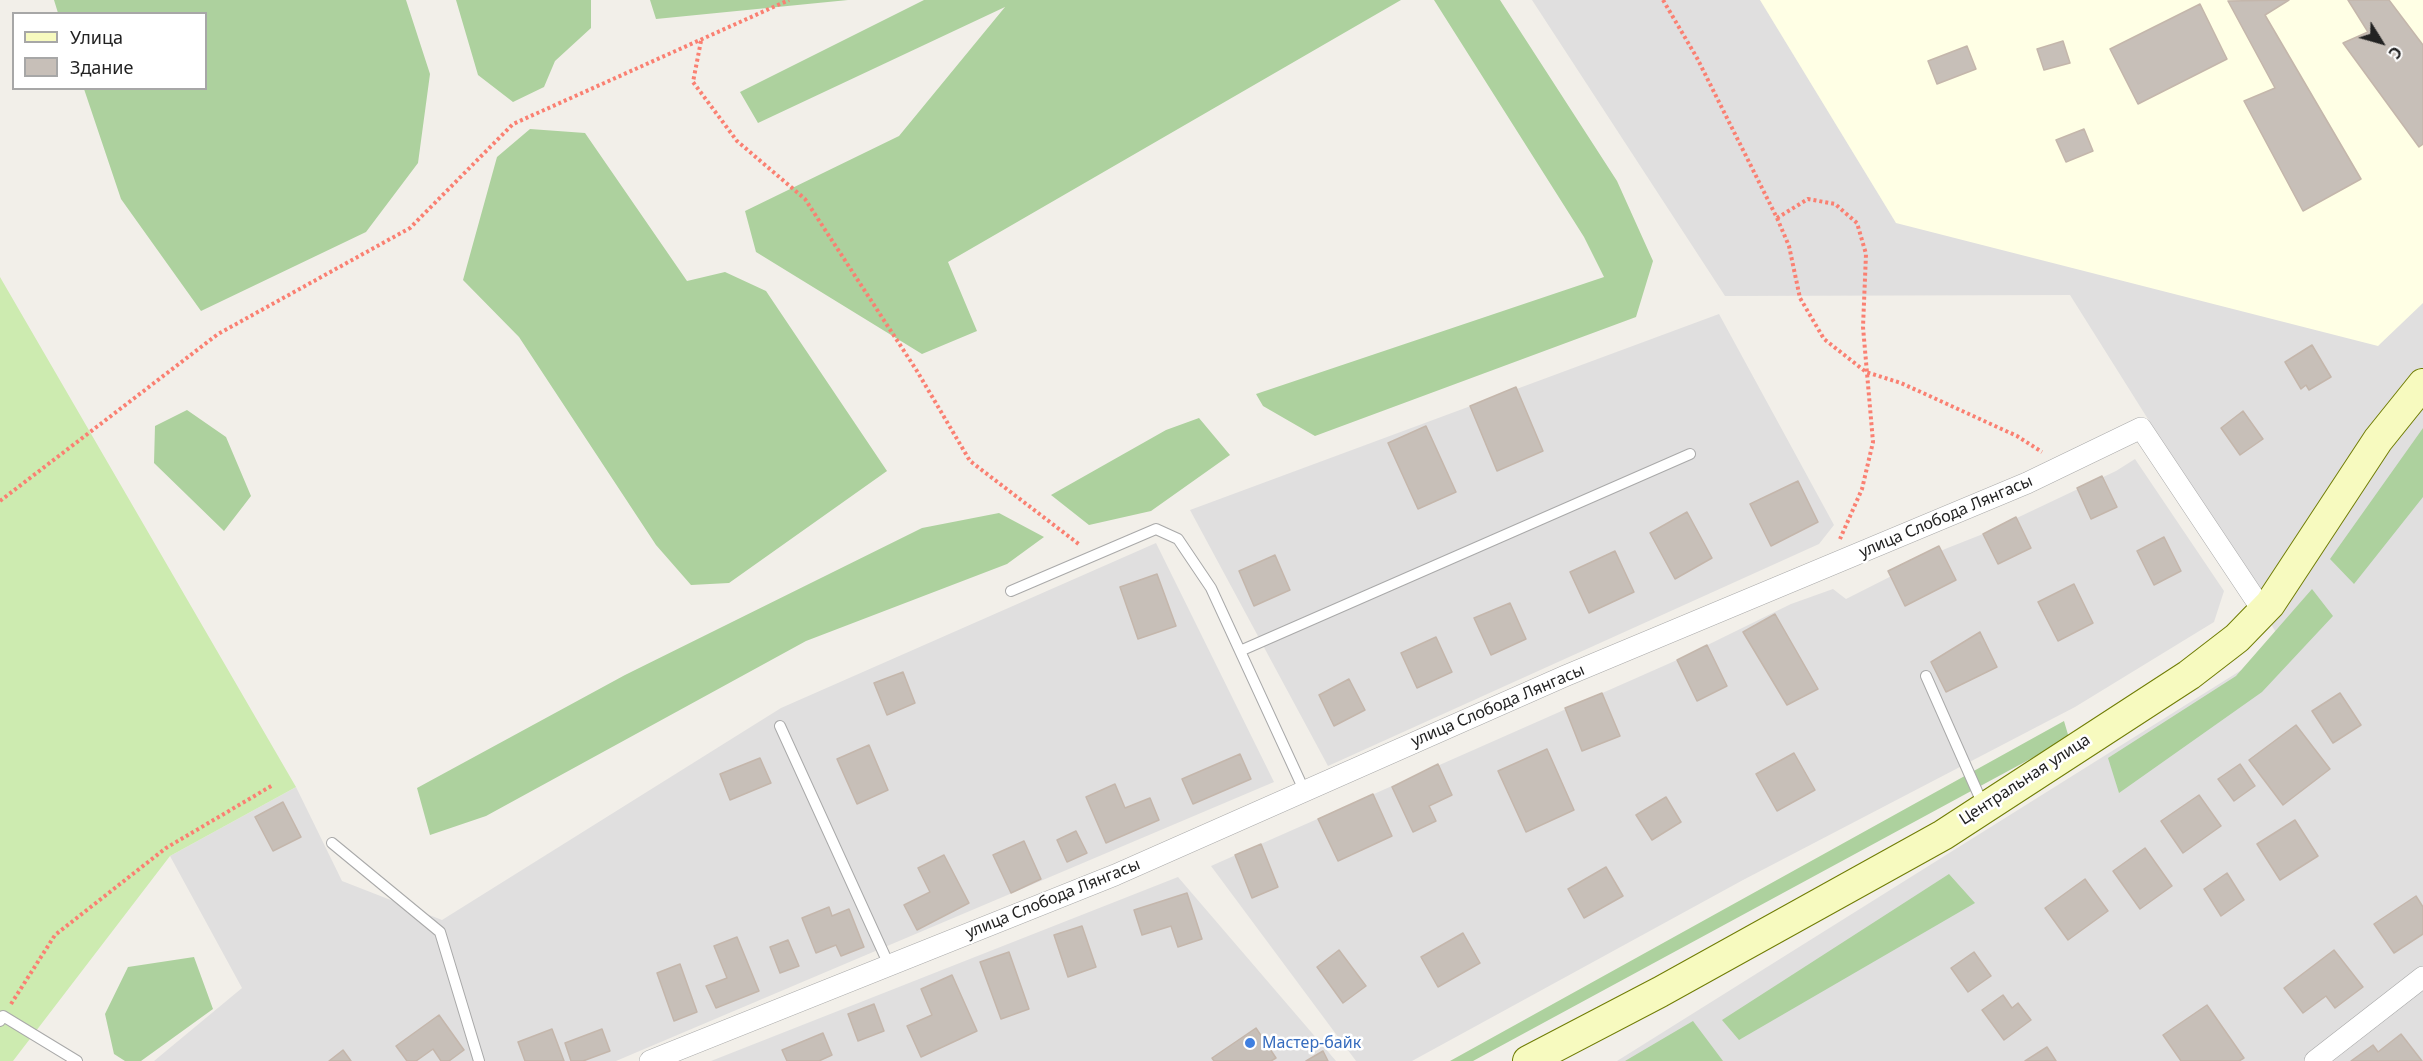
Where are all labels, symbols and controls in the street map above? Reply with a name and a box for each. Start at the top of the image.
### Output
legend [12,12,207,90]
north arrow [2351,12,2411,72]
text: Улица [70,25,123,49]
text: С [2383,42,2407,64]
text: Здание [70,55,133,79]
street label: улица Слобода Лянгасы [1856,472,2036,562]
street label: улица Слобода Лянгасы [1408,661,1588,751]
street label: Центральная улица [1956,731,2094,829]
street label: улица Слобода Лянгасы [963,855,1143,943]
place label: Мастер-байк [1262,1033,1361,1053]
marker: Мастер-байк [1243,1036,1257,1050]

